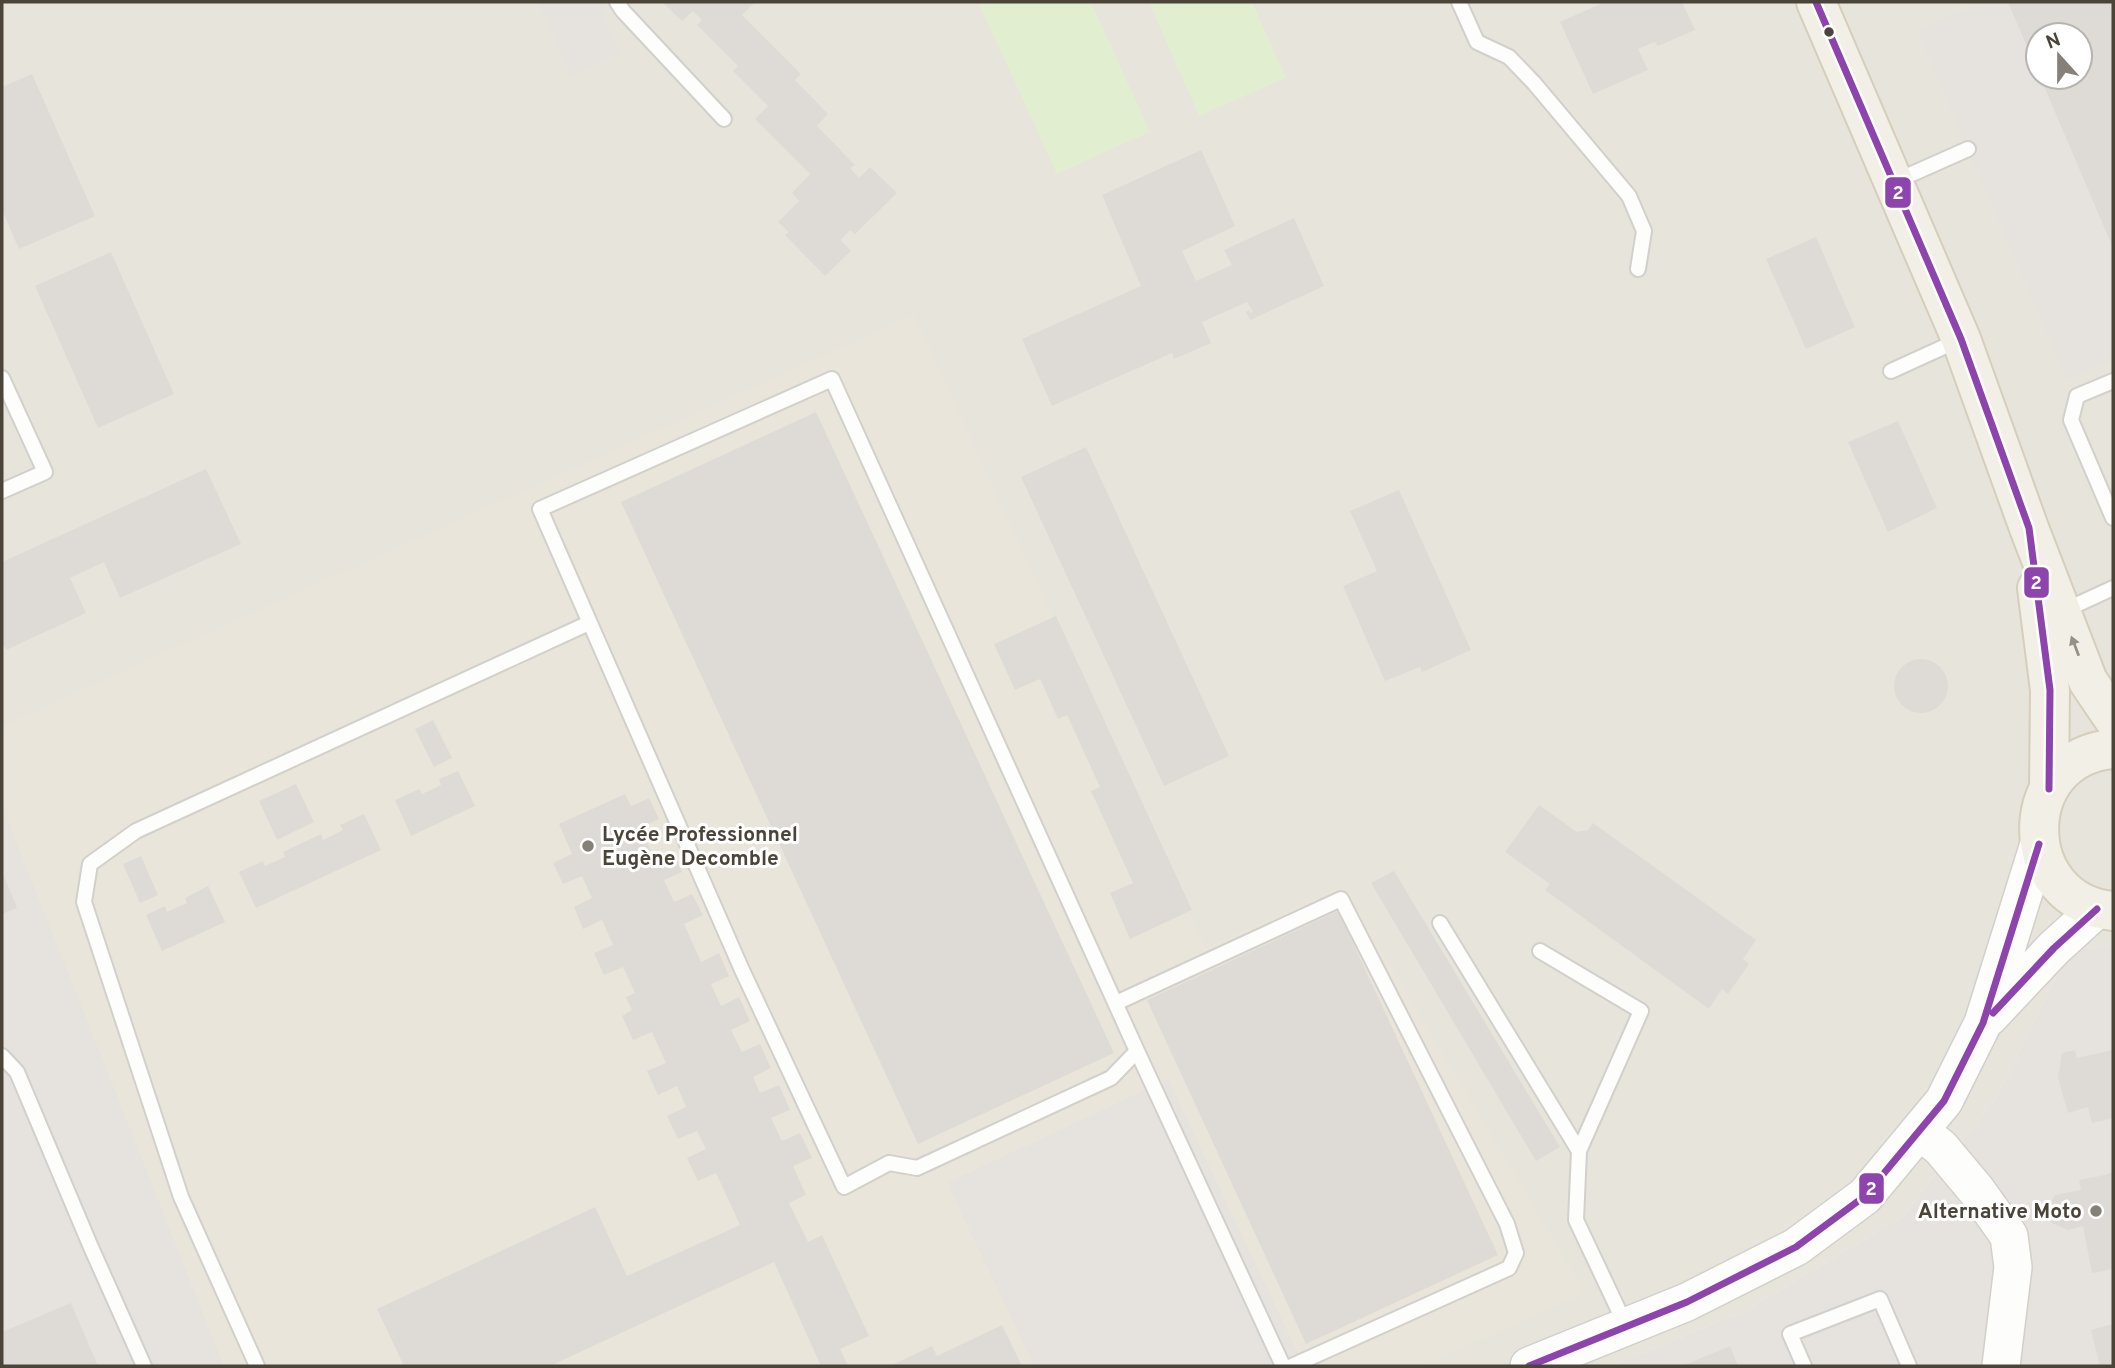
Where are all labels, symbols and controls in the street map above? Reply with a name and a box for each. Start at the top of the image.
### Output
north arrow [2024,21,2094,91]
unlabelled marker [1822,25,1836,39]
text: N [2043,28,2064,56]
line badge: 2 [1884,176,1912,209]
text: 2 [1892,182,1904,206]
line badge: 2 [2023,566,2050,599]
text: 2 [2030,572,2042,596]
one-way arrow [2069,636,2080,657]
place label: Lycée Professionnel Eugène Decomble [602,822,798,873]
marker: Lycée Professionnel Eugène Decomble [580,838,596,854]
line badge: 2 [1858,1172,1885,1205]
text: 2 [1865,1178,1877,1202]
place label: Alternative Moto [1918,1199,2082,1226]
marker: Alternative Moto [2088,1203,2104,1219]

